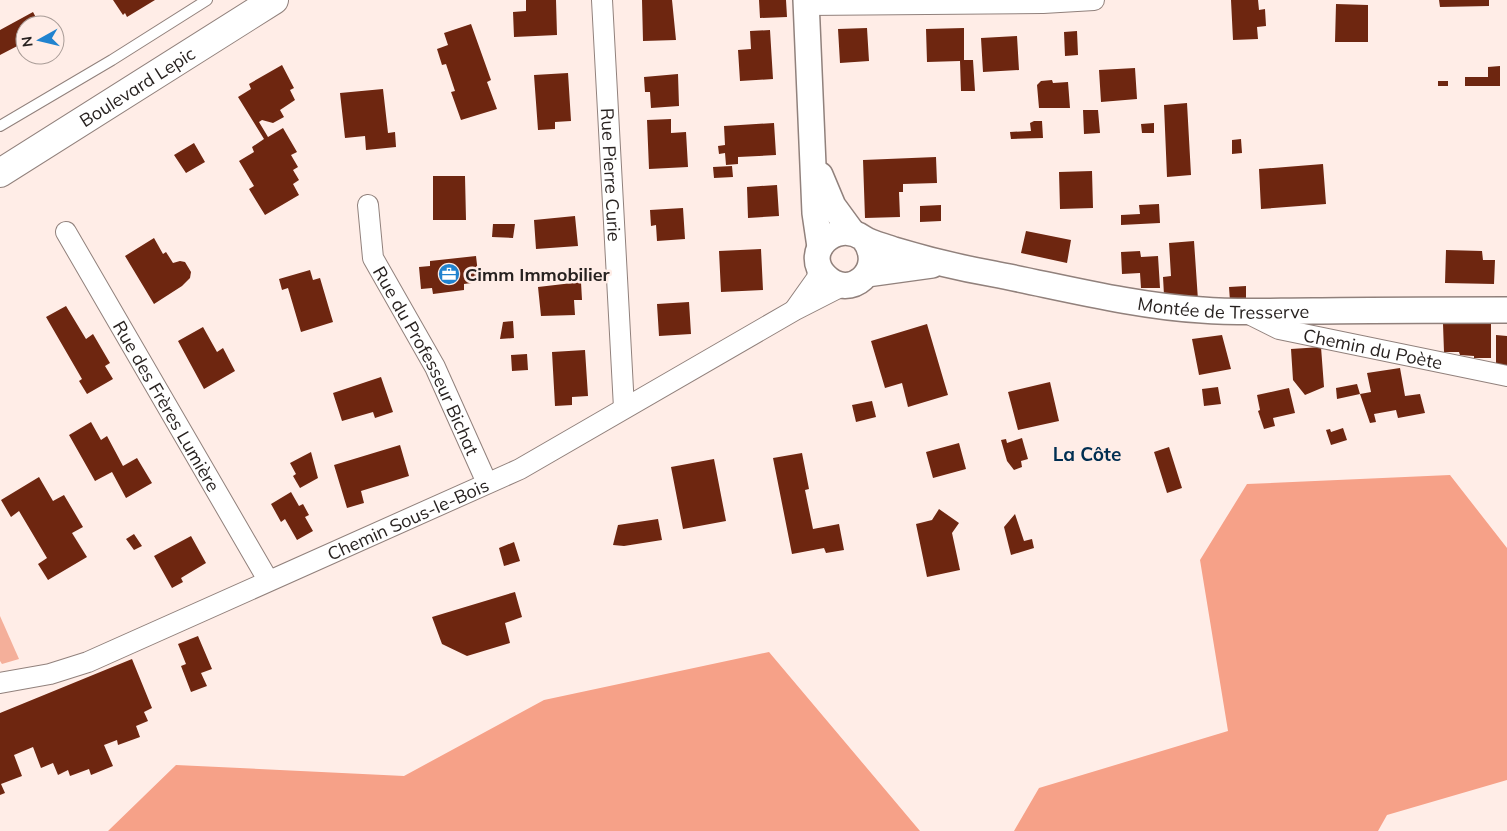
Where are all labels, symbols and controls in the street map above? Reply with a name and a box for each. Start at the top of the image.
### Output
north arrow [15,15,65,65]
text: N [17,35,37,48]
street label: Boulevard Lepic [75,41,199,132]
street label: Rue Pierre Curie [596,107,627,242]
street label: Rue du Professeur Bichat [368,262,484,459]
office icon: Cimm Immobilier [437,262,461,286]
place label: Cimm Immobilier [465,263,611,286]
street label: Montée de Tresserve [1136,291,1309,323]
street label: Rue des Frères Lumière [108,316,225,495]
street label: Chemin du Poète [1301,323,1445,374]
district label: La Côte [1053,442,1121,466]
street label: Chemin Sous-le-Bois [324,473,492,565]

